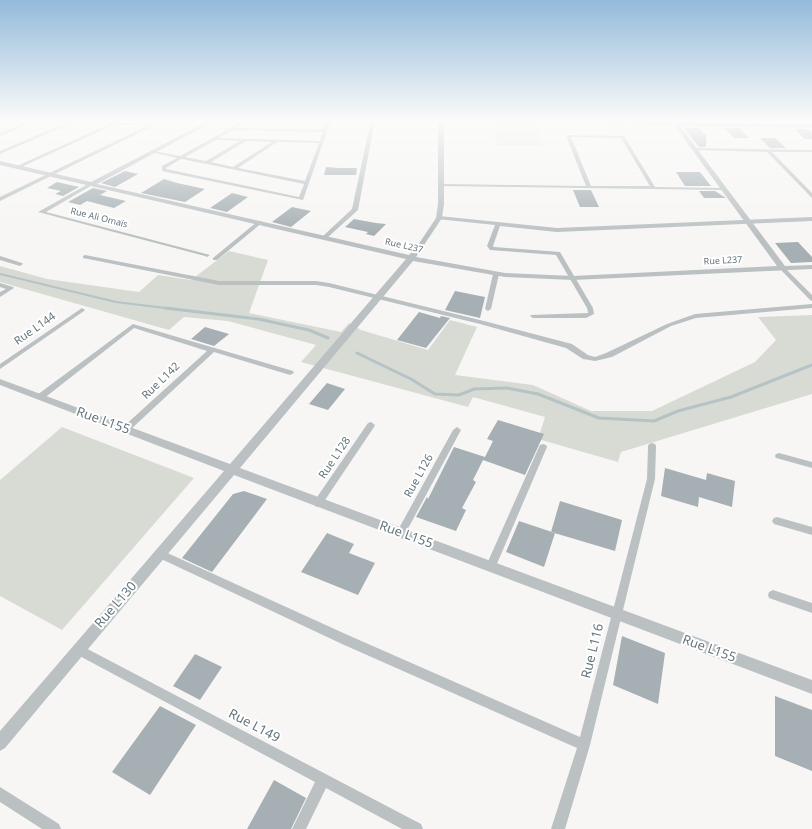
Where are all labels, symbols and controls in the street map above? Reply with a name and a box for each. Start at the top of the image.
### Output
street label: Rue Ali Omaïs [69,206,129,230]
street label: Rue L237 [384,236,424,256]
street label: Rue L237 [703,255,743,267]
street label: Rue L144 [12,310,58,348]
street label: Rue L142 [139,360,183,402]
street label: Rue L155 [74,404,132,438]
street label: Rue L128 [316,435,354,481]
street label: Rue L126 [402,452,436,500]
street label: Rue L155 [377,518,435,552]
street label: Rue L130 [92,579,140,631]
street label: Rue L116 [579,622,607,680]
street label: Rue L155 [680,632,738,666]
street label: Rue L149 [226,706,282,746]

